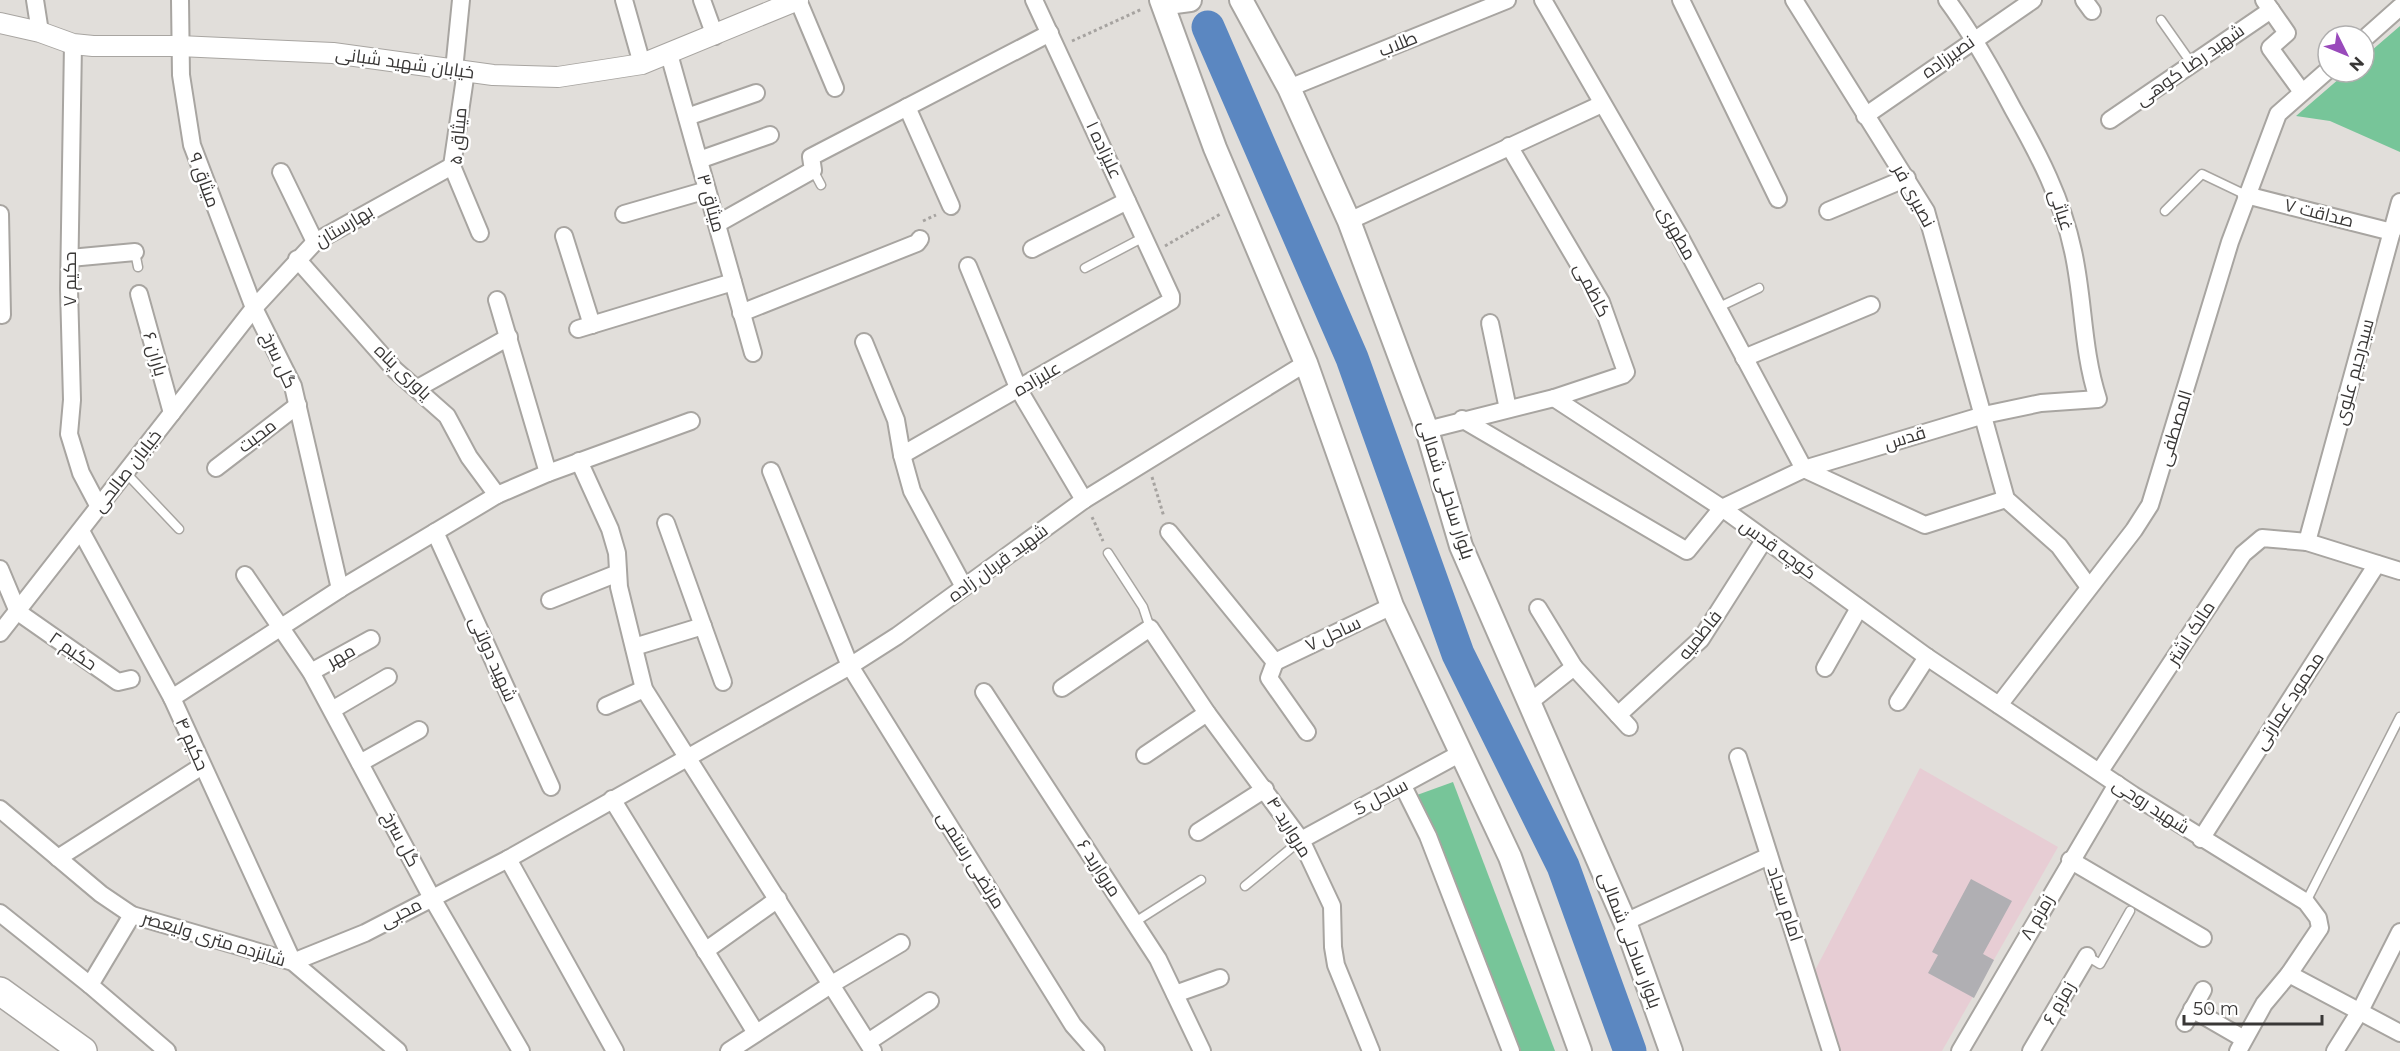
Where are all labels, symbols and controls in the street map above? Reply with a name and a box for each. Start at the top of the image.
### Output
street label: شهید رضا کوهی [2131,19,2249,111]
north arrow [2316,24,2376,84]
street label: طلاب [1375,26,1421,62]
street label: نصیرزاده [1917,31,1979,83]
street label: خیابان شهید شبانی [334,42,476,84]
text: N [2345,53,2368,75]
street label: میثاق ۵ [445,106,472,166]
street label: علیزاده ۱ [1081,118,1127,182]
street label: میثاق ۹ [183,149,224,211]
street label: نصیری فر [1888,160,1940,231]
street label: میثاق ۳ [691,171,730,235]
street label: غیاثی [2044,187,2078,233]
street label: صداقت ۷ [2282,194,2356,232]
street label: بهارستان [311,200,377,252]
street label: مطهری [1653,202,1701,264]
street label: حکیم ۷ [59,252,82,306]
street label: کاظمی [1569,259,1615,321]
street label: سیدرحیم علوی [2329,316,2380,428]
street label: گل سرخ [255,328,302,392]
street label: باران ۶ [138,329,172,379]
street label: یاوری پناه [369,339,436,406]
street label: علیزاده [1009,357,1065,401]
street label: المصطفی [2153,387,2197,469]
street label: محبت [233,414,281,458]
street label: بلوار ساحلی شمالی [1413,418,1479,562]
street label: قدس [1882,421,1928,455]
street label: خیابان صالحی [88,425,166,517]
street label: کوچه قدس [1735,514,1821,585]
street label: شهید قربان زاده [944,519,1052,607]
street label: مالک اشتر [2162,597,2220,670]
street label: فاطمیه [1673,606,1727,664]
street label: ساحل ۷ [1302,612,1364,656]
street label: شهید دولتی [464,613,522,705]
street label: حکیم ۲ [44,627,101,676]
street label: مهر [322,639,359,673]
street label: محمود عمارتی [2249,648,2329,754]
street label: حکیم ۴ [170,714,213,774]
street label: شهید روحی [2109,773,2193,839]
street label: ساحل 5 [1350,774,1412,820]
street label: مروارید ۴ [1262,793,1316,861]
street label: گل سرخ [376,807,425,871]
street label: مرتضی رستمی [932,807,1010,913]
street label: مروارید ۶ [1072,835,1126,901]
street label: امام سجاد [1762,864,1807,945]
street label: بلوار ساحلی شمالی [1594,869,1666,1011]
street label: زمزم ۸ [2015,890,2060,944]
street label: محبی [377,893,425,933]
street label: شانزده متری ولیعصر [139,906,288,971]
street label: زمزم ۶ [2038,977,2081,1029]
scale bar [2184,988,2322,1026]
text: 50 m [2193,998,2239,1020]

